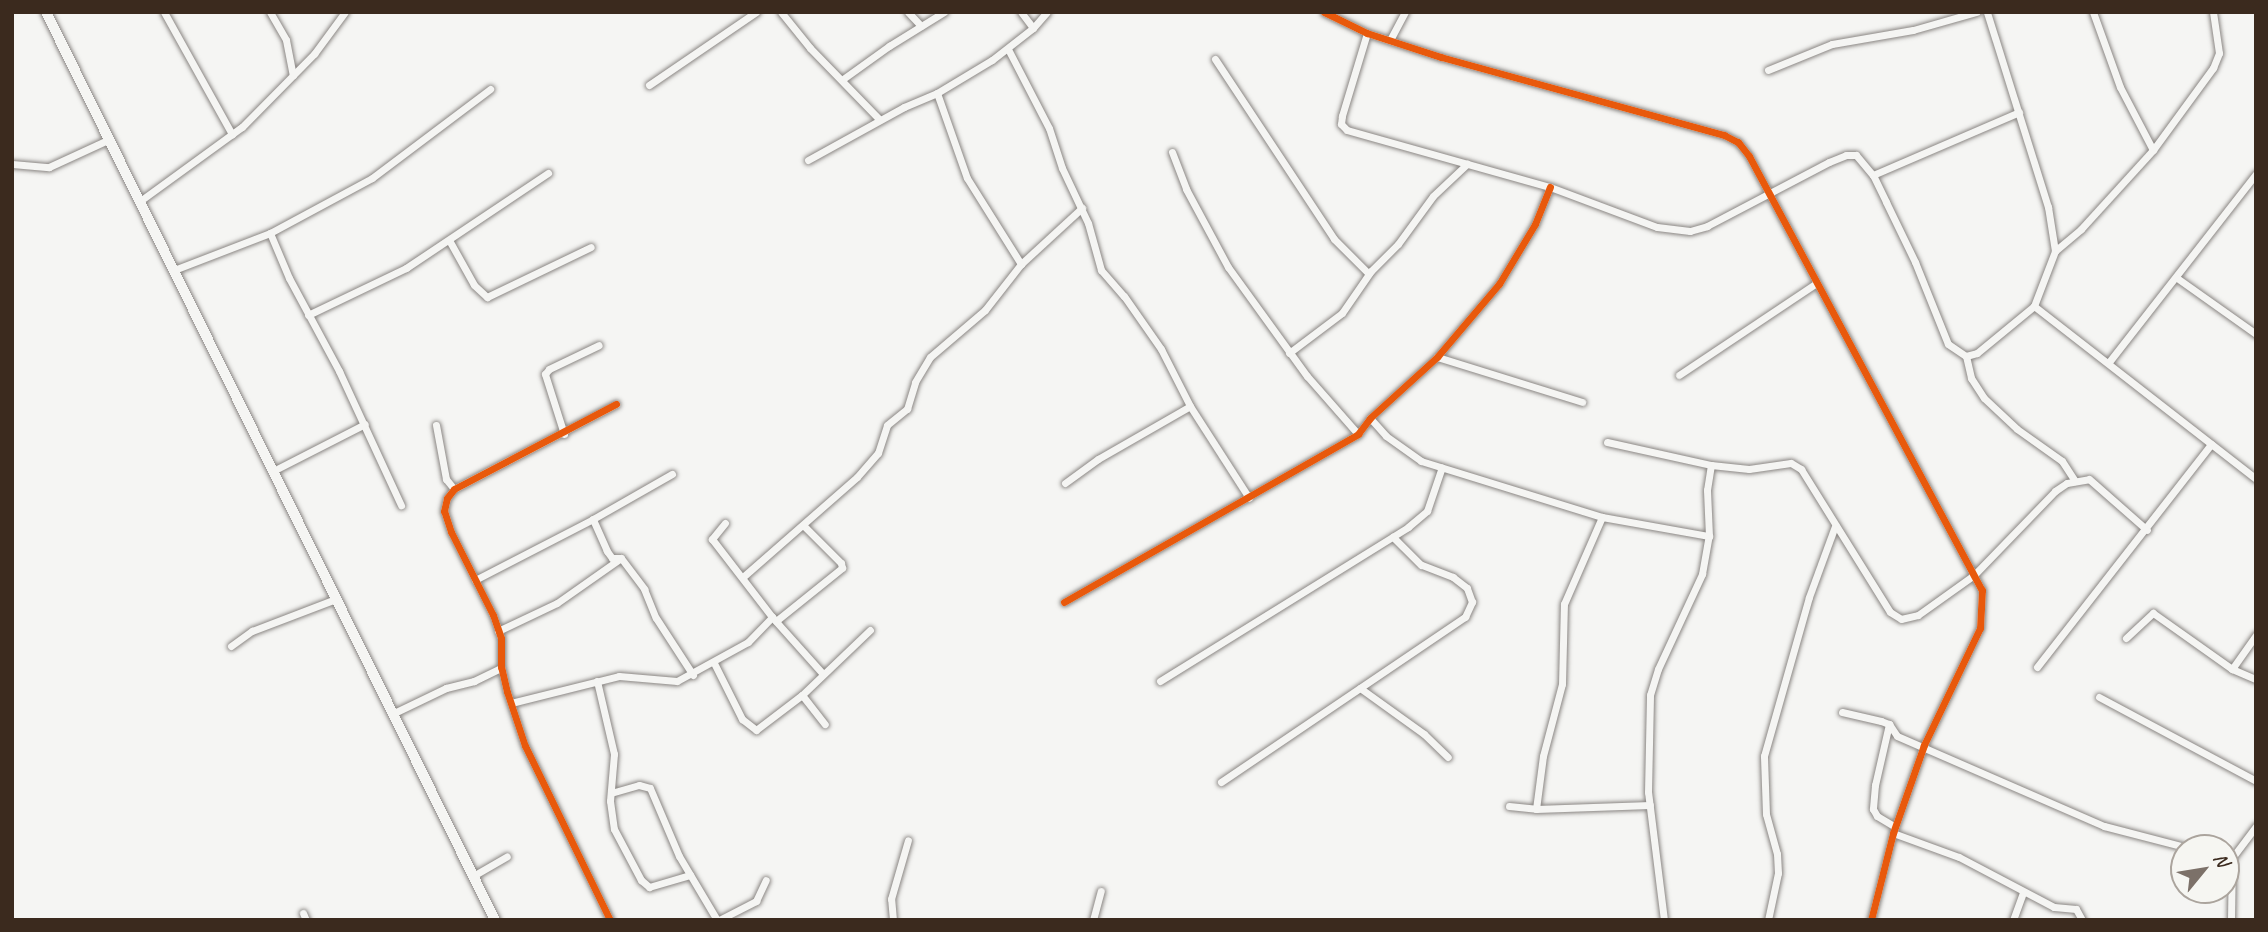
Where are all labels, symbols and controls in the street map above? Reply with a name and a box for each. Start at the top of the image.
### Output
north arrow [2170,834,2240,904]
text: N [2208,848,2235,871]

